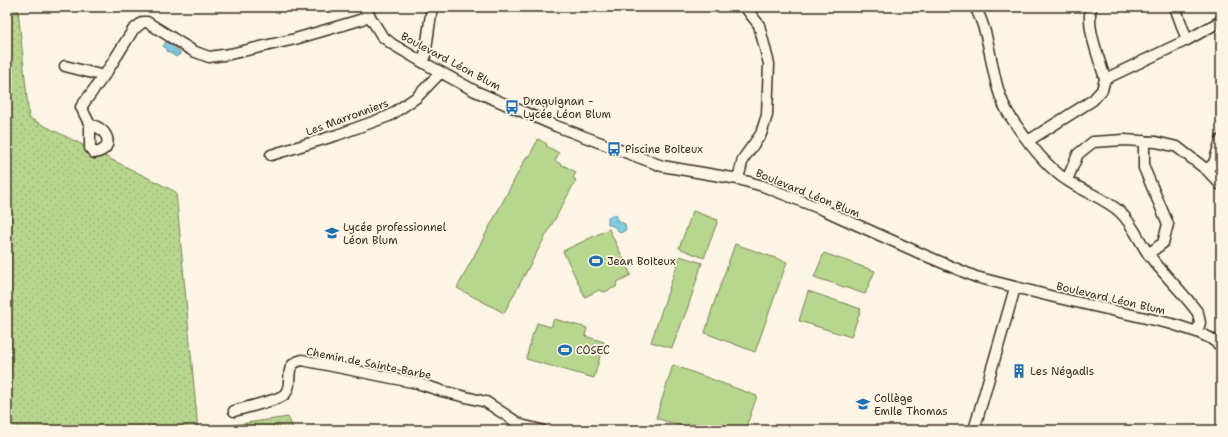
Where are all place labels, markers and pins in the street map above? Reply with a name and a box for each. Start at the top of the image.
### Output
place label: Draguignan - Lycée Léon Blum [523,94,611,122]
bus stop icon: Draguignan - Lycée Léon Blum [504,99,520,115]
bus stop icon: Piscine Boiteux [606,141,622,157]
place label: Piscine Boiteux [625,142,703,157]
place label: Lycée professionnel Léon Blum [343,220,447,248]
school or university icon: Lycée professionnel Léon Blum [324,225,340,241]
sports icon: Jean Boiteux [588,253,604,269]
place label: Jean Boiteux [607,254,676,269]
sports icon: COSEC [557,342,573,358]
place label: COSEC [576,343,610,358]
building icon: Les Négadis [1011,363,1027,379]
place label: Les Négadis [1030,364,1094,379]
place label: Collège Emile Thomas [874,391,948,419]
school or university icon: Collège Emile Thomas [855,396,871,412]

